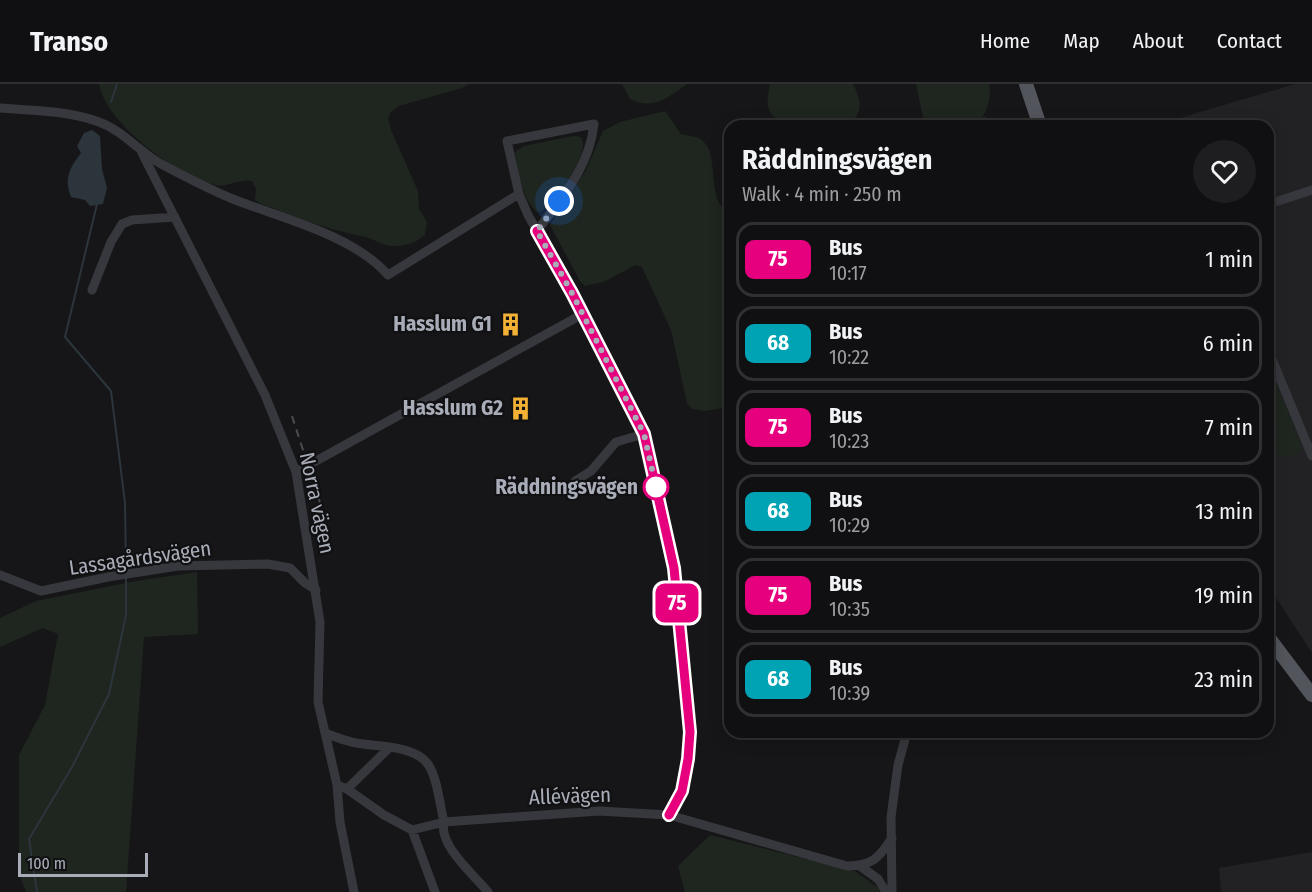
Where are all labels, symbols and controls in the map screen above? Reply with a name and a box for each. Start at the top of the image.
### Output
text: Transo [30,25,108,58]
text: Home [980,28,1030,54]
text: Map [1063,28,1100,54]
text: About [1133,28,1184,54]
text: Contact [1217,28,1282,54]
button: heart [1193,140,1256,203]
text: Räddningsvägen [742,143,932,176]
text: Walk · 4 min · 250 m [742,182,902,206]
your location [544,186,574,216]
text: Bus [829,234,862,261]
text: 75 [768,246,788,272]
text: 1 min [1205,246,1253,273]
text: 10:17 [829,261,867,285]
place label: Hasslum G1 [393,311,492,337]
building icon: Hasslum G1 [497,311,523,337]
text: Bus [829,318,862,345]
text: 68 [767,330,789,356]
text: 6 min [1203,330,1253,357]
text: 10:22 [829,345,869,369]
place label: Hasslum G2 [403,395,503,421]
building icon: Hasslum G2 [508,395,534,421]
text: Bus [829,402,862,429]
text: 75 [768,414,788,440]
text: 7 min [1205,414,1253,441]
text: 10:23 [829,429,869,453]
street label: Norra vägen [294,450,340,556]
place label: Räddningsvägen [495,474,638,500]
marker: Räddningsvägen [643,474,669,500]
text: Bus [829,486,862,513]
text: 68 [767,498,789,524]
text: 13 min [1195,498,1253,525]
text: 10:29 [829,513,870,537]
street label: Lassagårdsvägen [67,535,213,581]
text: Bus [829,570,862,597]
text: 75 [768,582,788,608]
text: 19 min [1195,582,1253,609]
line badge: 75 [650,584,704,622]
text: 75 [667,590,687,616]
text: 10:35 [829,597,870,621]
text: Bus [829,654,862,681]
text: 68 [767,666,789,692]
text: 23 min [1194,666,1253,693]
text: 10:39 [829,681,870,705]
street label: Allévägen [528,782,612,810]
scale bar [18,850,148,878]
text: 100 m [27,854,66,873]

